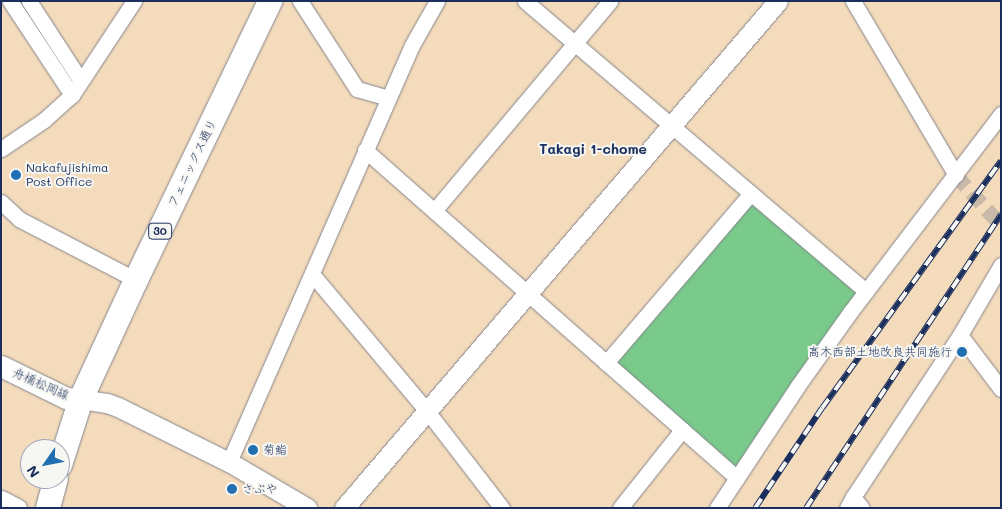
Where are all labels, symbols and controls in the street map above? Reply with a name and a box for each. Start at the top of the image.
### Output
street label: フェニックス通り [164,117,220,209]
district label: Takagi 1-chome [539,141,647,157]
place label: Nakafujishima Post Office [26,161,108,189]
marker: Nakafujishima Post Office [10,169,22,181]
road number: 30 [148,222,172,240]
place label: 高木西部土地改良共同施行 [808,345,952,359]
marker: 高木西部土地改良共同施行 [956,346,968,358]
street label: 舟橋松岡線 [11,365,71,403]
north arrow [20,439,70,489]
place label: 菊鮨 [263,443,287,457]
marker: 菊鮨 [247,444,259,456]
text: N [22,462,44,482]
place label: さぶや [242,482,278,496]
marker: さぶや [226,483,238,495]

